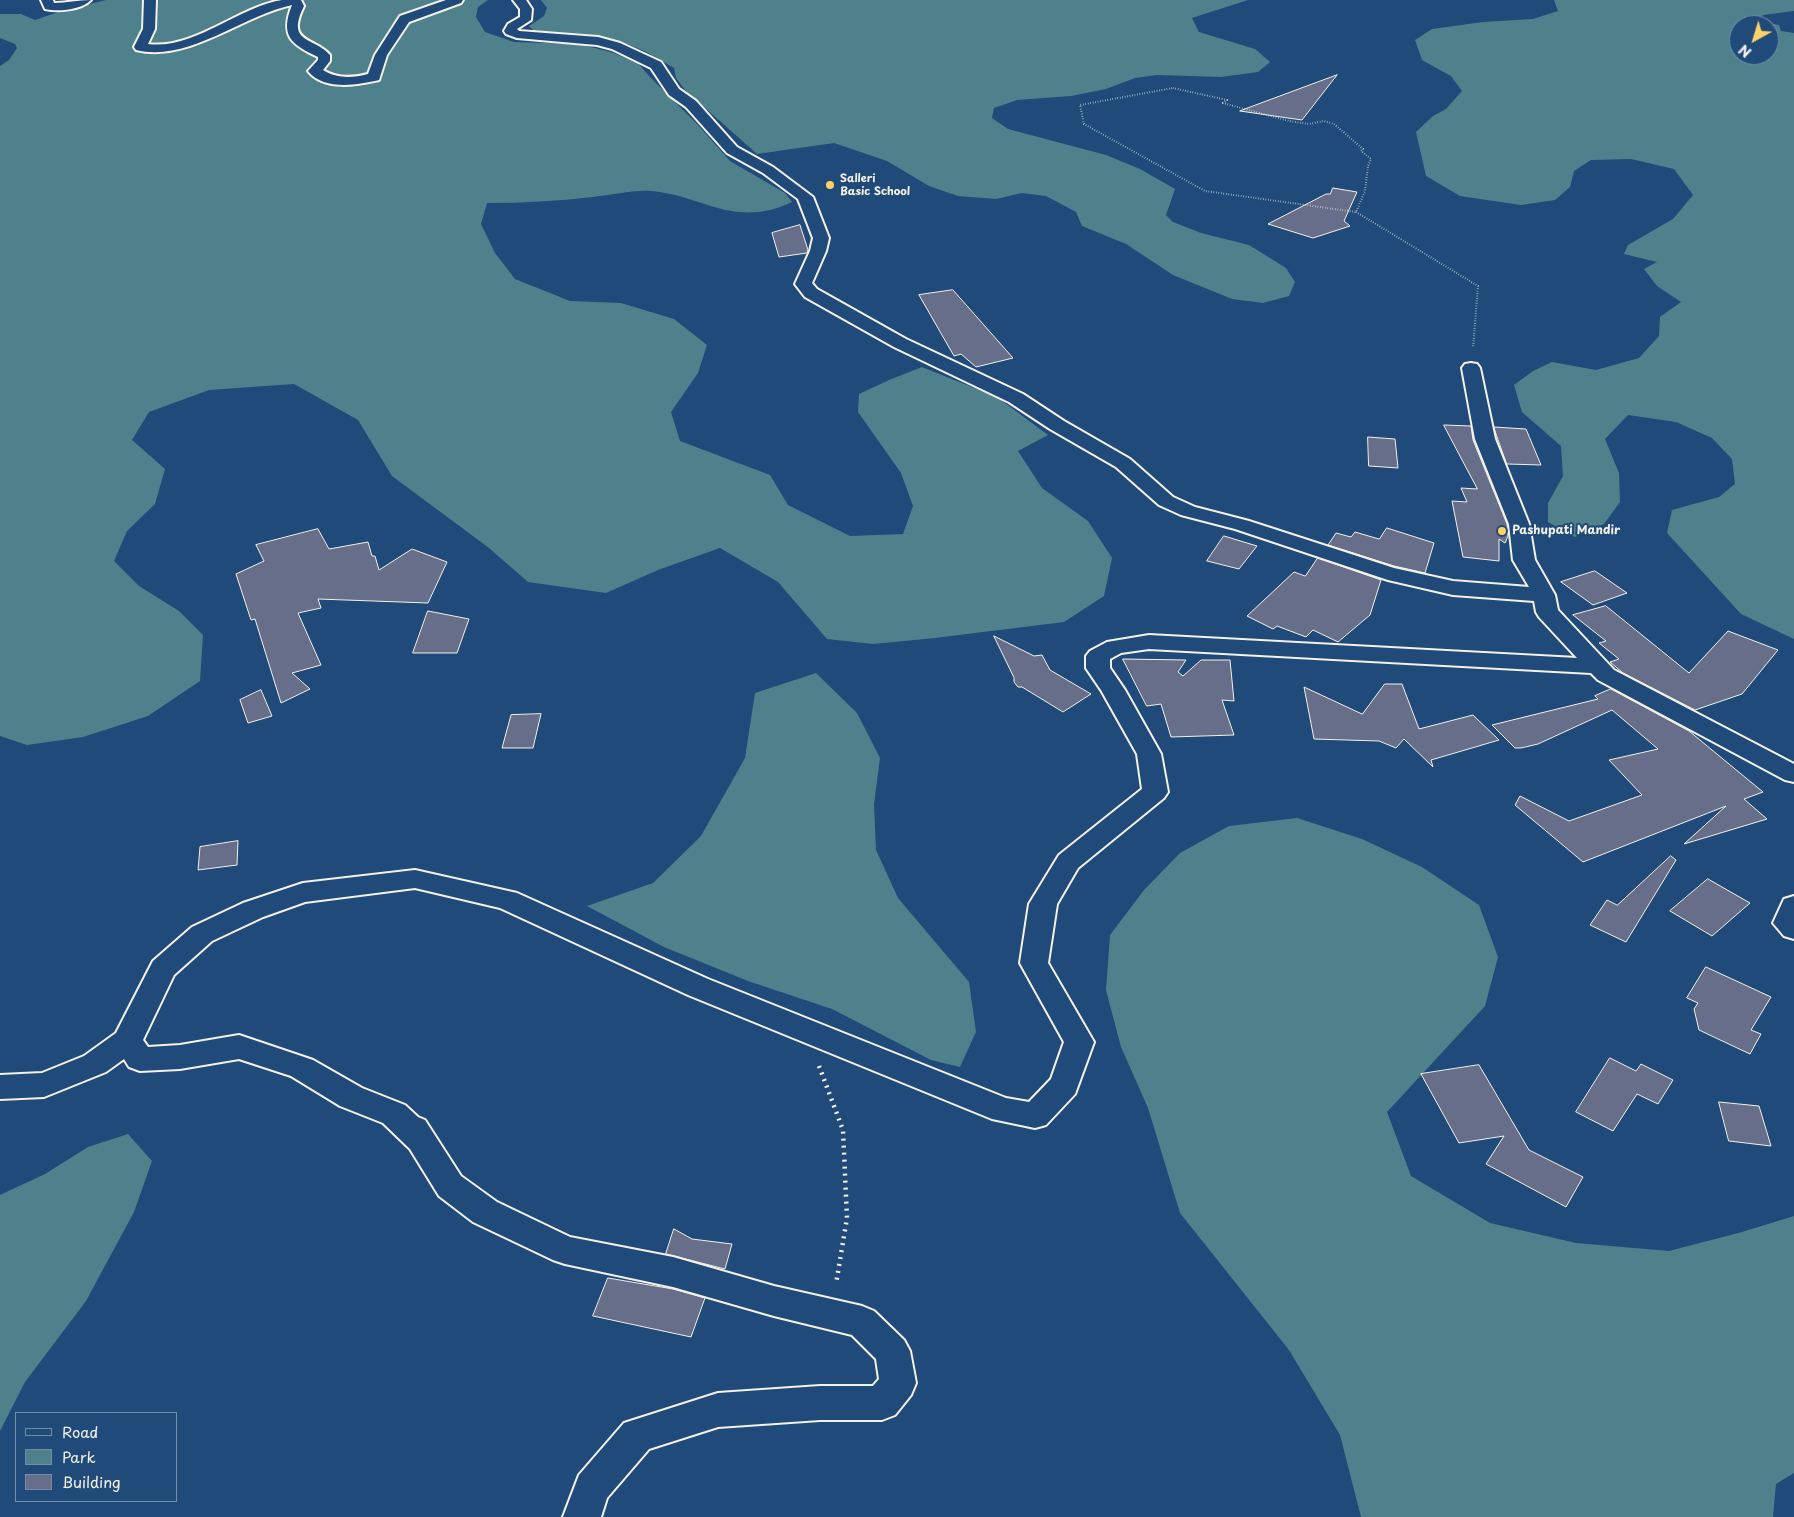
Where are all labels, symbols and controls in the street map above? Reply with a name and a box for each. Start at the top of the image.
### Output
north arrow [1729,15,1779,65]
text: N [1734,40,1756,63]
place label: Salleri Basic School [840,172,910,198]
marker: Salleri Basic School [824,179,836,191]
place label: Pashupati Mandir [1512,524,1620,538]
marker: Pashupati Mandir [1496,525,1508,537]
legend [15,1412,178,1502]
text: Road [62,1420,98,1443]
text: Park [62,1445,96,1468]
text: Building [62,1470,121,1493]

